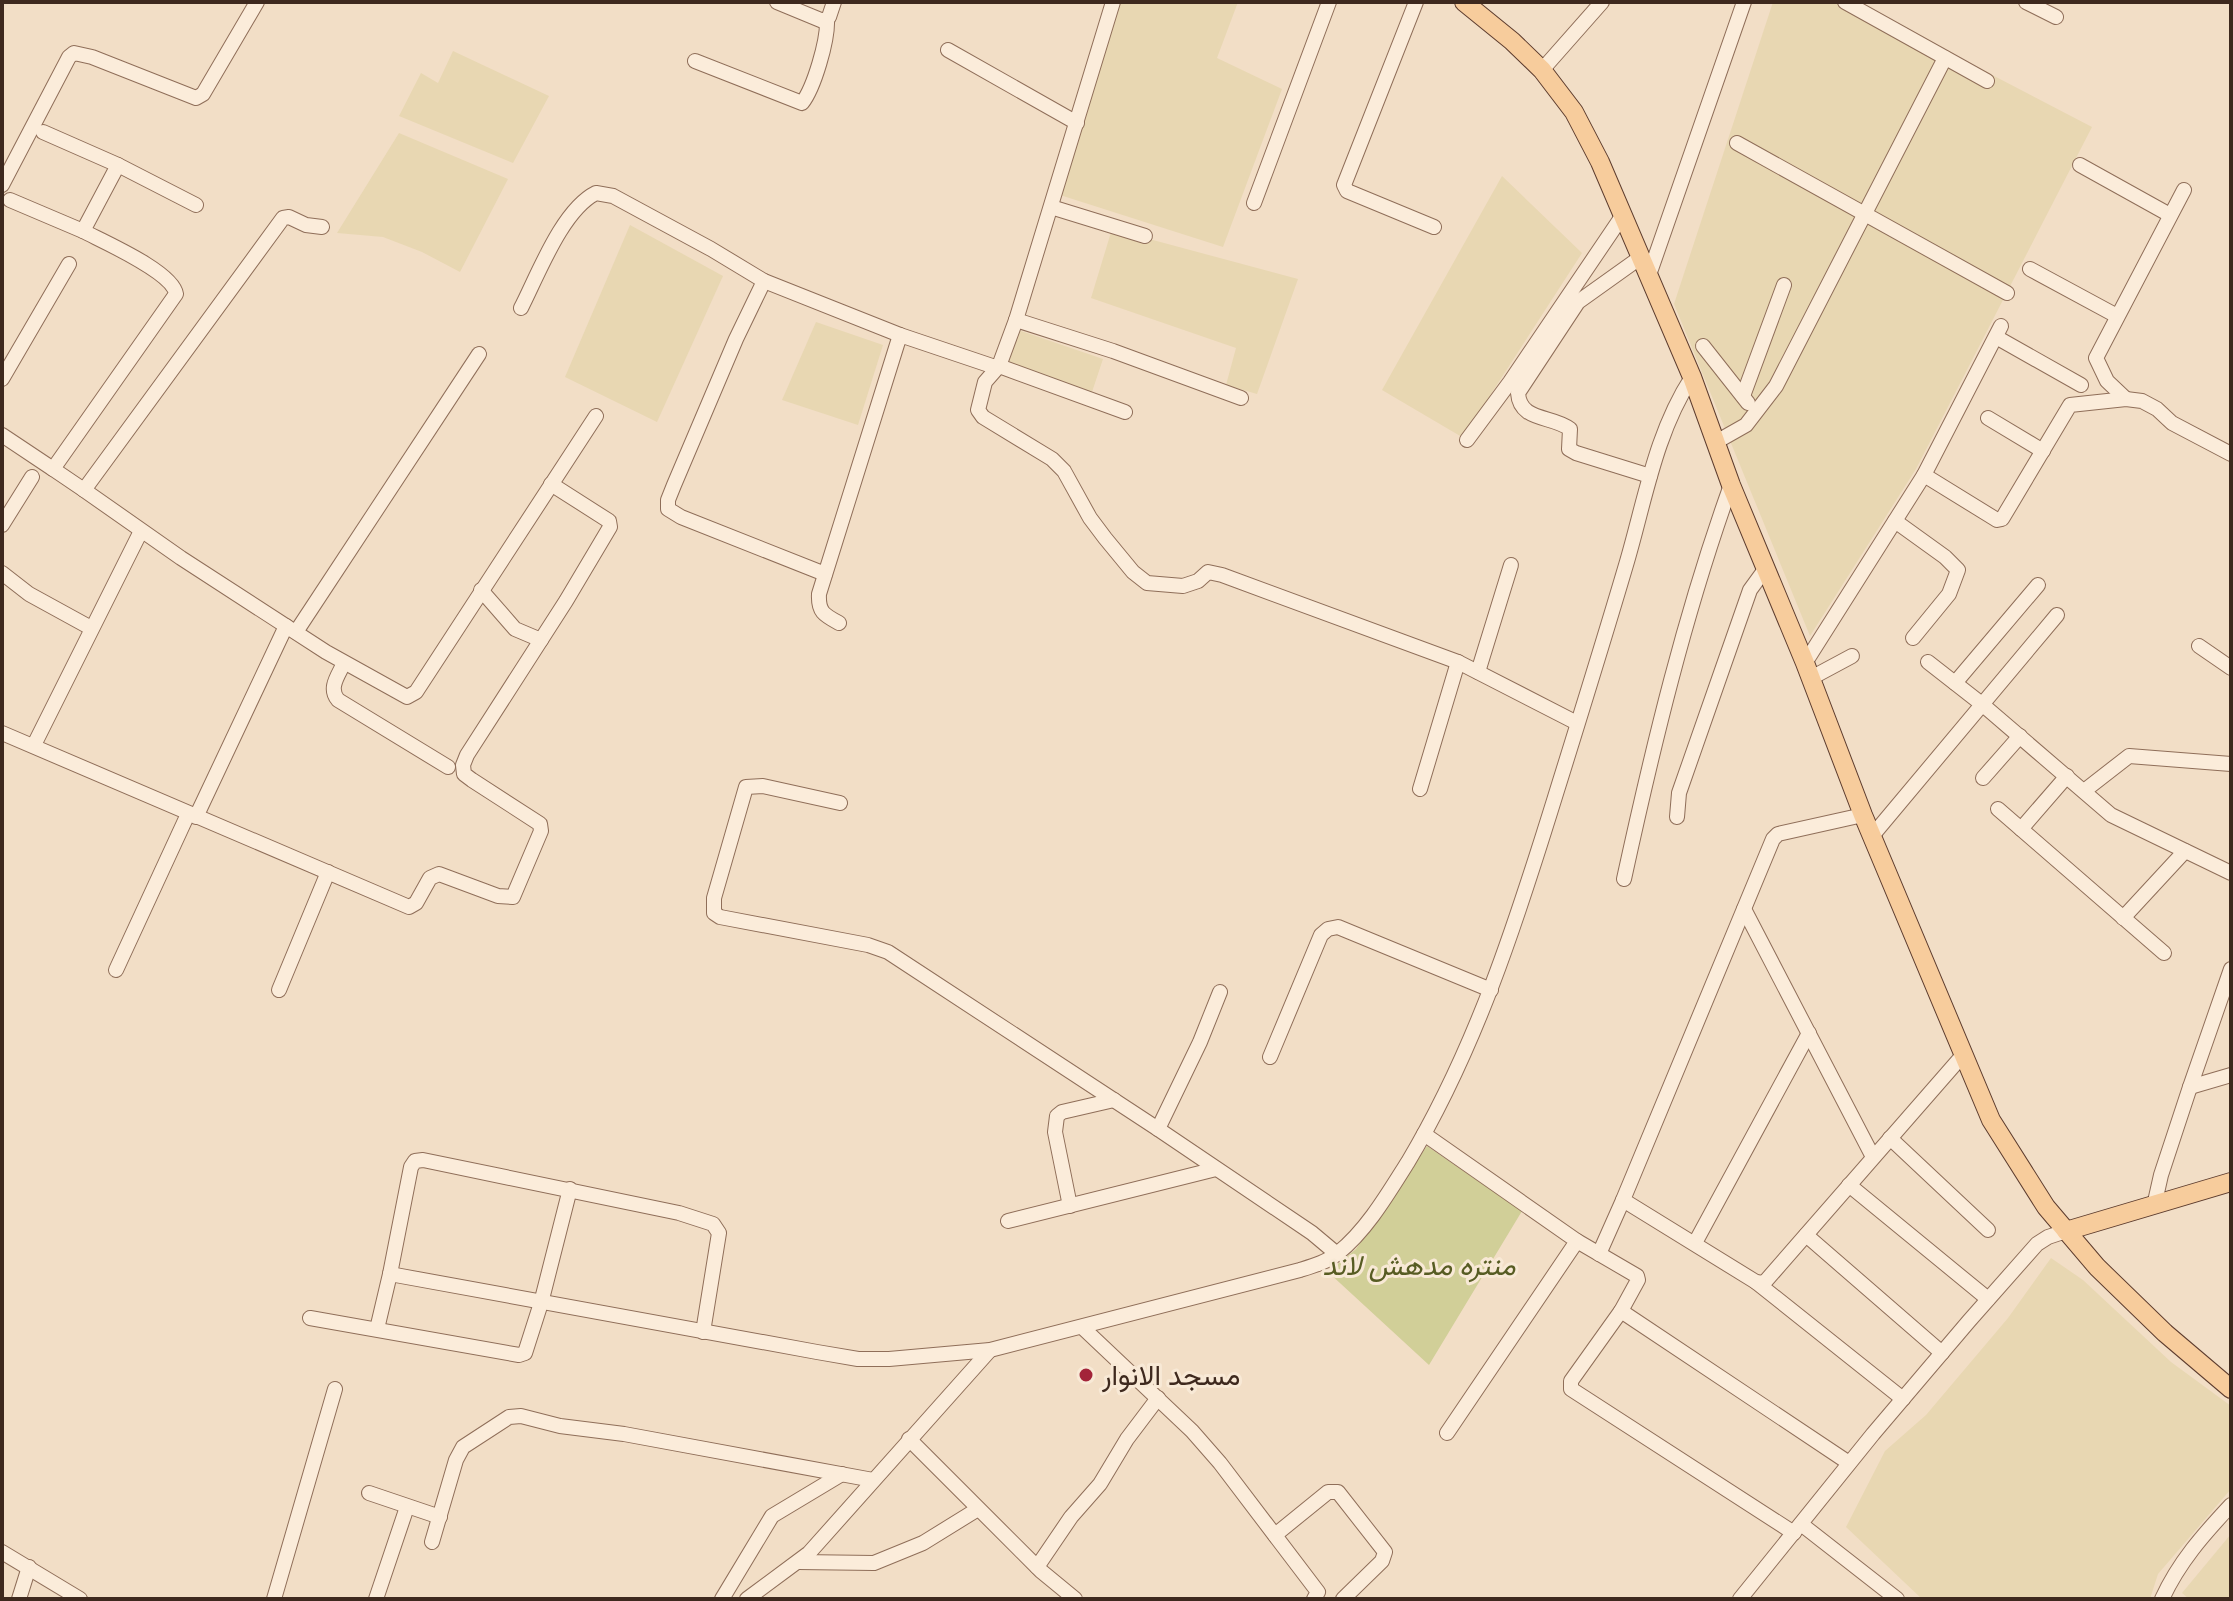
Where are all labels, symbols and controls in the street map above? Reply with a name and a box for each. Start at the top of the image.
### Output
park label: منتره مدهش لاند [1323,1250,1516,1283]
place label: مسجد الانوار [1101,1360,1240,1393]
marker: مسجد الانوار [1077,1366,1095,1384]

